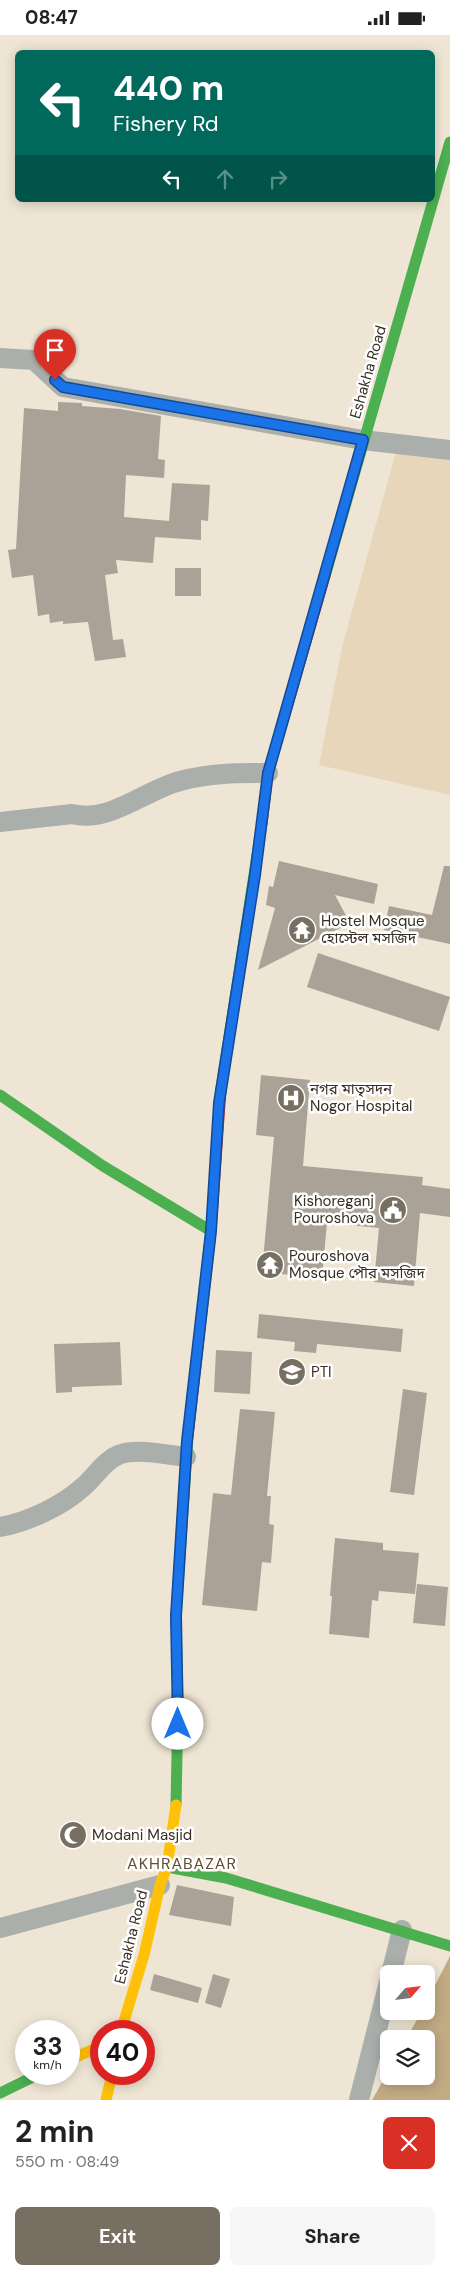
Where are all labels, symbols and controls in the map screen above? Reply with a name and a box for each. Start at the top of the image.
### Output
text: 08:47 [25,5,78,30]
text: 440 m [113,65,224,111]
icon: left [30,70,95,135]
text: Fishery Rd [113,109,219,138]
icon: left [158,165,186,193]
icon: ahead [211,165,239,193]
icon: right [264,165,292,193]
street label: Eshakha Road [345,323,391,421]
pin [34,329,76,380]
icon: arrive [41,336,69,364]
place label: Hostel Mosque হোস্টেল মসজিদ [321,911,424,948]
temple icon: Hostel Mosque হোস্টেল মসজিদ [287,915,317,945]
place label: নগর মাতৃসদন Nogor Hospital [309,1079,412,1116]
hospital icon: নগর মাতৃসদন Nogor Hospital [276,1083,306,1113]
place label: Kishoreganj Pouroshova [294,1191,374,1228]
public building icon: Kishoreganj Pouroshova [378,1195,408,1225]
place label: Pouroshova Mosque পৌর মসজিদ [289,1246,425,1283]
temple icon: Pouroshova Mosque পৌর মসজিদ [255,1250,285,1280]
school or university icon: PTI [277,1357,307,1387]
place label: PTI [311,1362,332,1382]
position arrow [151,1697,203,1749]
mosque icon: Modani Masjid [58,1820,88,1850]
place label: Modani Masjid [92,1825,192,1845]
district label: AKHRABAZAR [127,1853,237,1874]
street label: Eshakha Road [110,1888,152,1986]
north arrow [380,1965,435,2020]
map controls [380,1965,435,2085]
speed limit sign: 40 [90,2020,155,2085]
text: 33 [32,2030,63,2063]
button: layers [380,2030,435,2085]
text: km/h [33,2057,62,2073]
text: 2 min [15,2112,94,2151]
button: close [383,2117,435,2169]
text: 550 m · 08:49 [15,2151,119,2172]
button: Exit [15,2207,220,2265]
button: Share [230,2207,435,2265]

